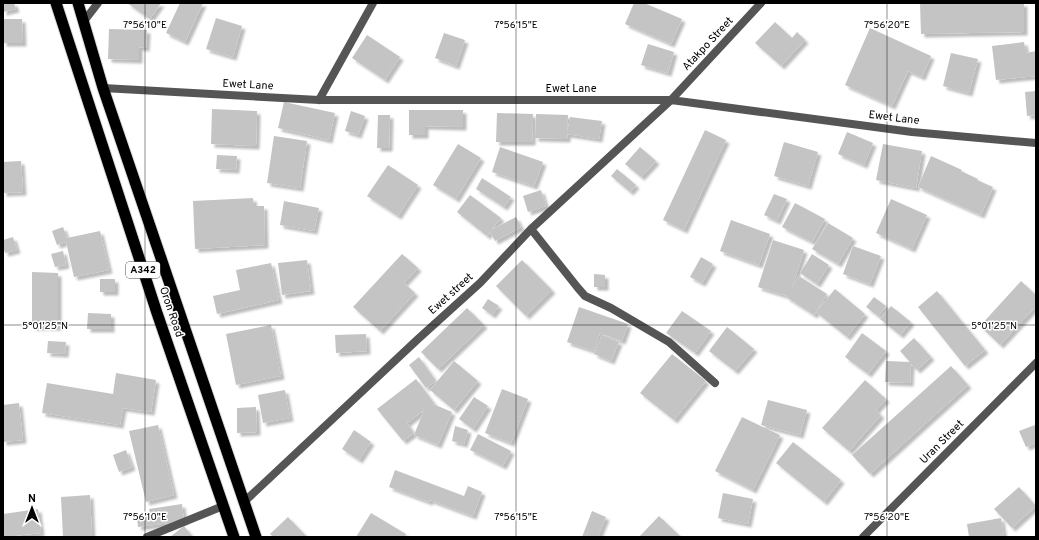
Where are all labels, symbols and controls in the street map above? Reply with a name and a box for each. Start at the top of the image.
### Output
street label: Atakpo Street [680,14,736,74]
text: 7°56'10"E [123,19,167,32]
text: 7°56'15"E [494,19,538,32]
text: 7°56'20"E [864,19,910,32]
street label: Ewet Lane [222,77,274,93]
street label: Ewet Lane [545,82,597,96]
street label: Ewet Lane [868,108,920,128]
road number: A342 [126,262,160,278]
street label: Ewet street [426,270,476,318]
street label: Oron Road [156,285,186,339]
text: 5°01'25"N [22,320,68,333]
text: 5°01'25"N [971,320,1017,333]
street label: Uran Street [917,417,967,467]
north arrow [12,488,52,528]
text: N [28,492,36,506]
text: 7°56'10"E [123,511,167,524]
text: 7°56'15"E [494,511,538,524]
text: 7°56'20"E [864,511,910,524]

